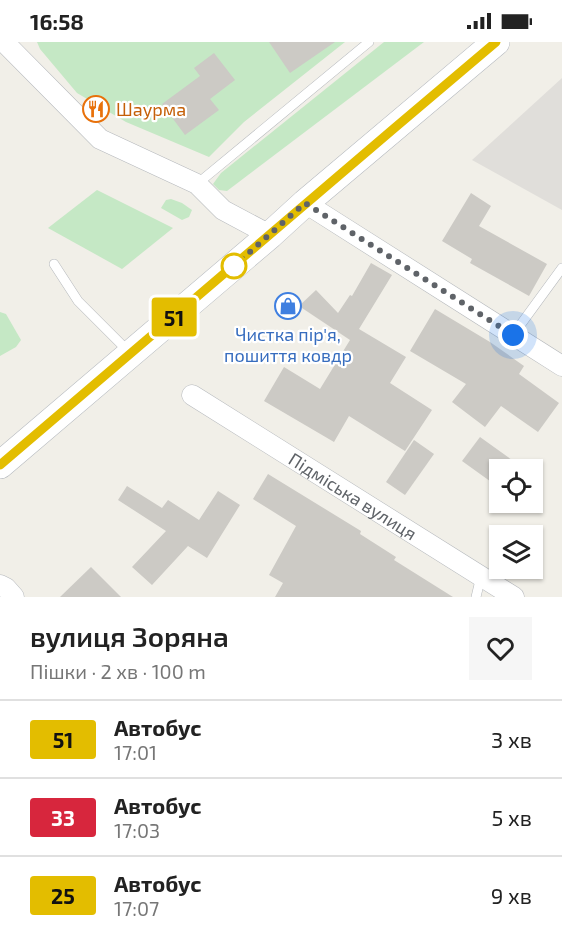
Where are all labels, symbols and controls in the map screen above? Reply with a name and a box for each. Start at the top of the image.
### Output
text: 16:58 [30,8,84,34]
restaurant icon: Шаурма [81,94,111,124]
place label: Шаурма [116,98,186,120]
unlabelled marker [221,253,247,279]
shop icon: Чистка пір'я, пошиття ковдр [273,291,303,321]
line badge: 51 [147,298,201,336]
text: 51 [164,305,184,330]
your location [498,320,528,350]
place label: Чистка пір'я, пошиття ковдр [224,323,352,366]
street label: Підміська вулиця [285,448,421,544]
map controls [489,459,543,579]
button: locate [489,459,543,513]
button: layers [489,525,543,579]
button: heart [469,617,532,680]
text: вулиця Зоряна [30,619,229,653]
text: Пішки · 2 хв · 100 m [30,659,206,683]
text: Автобус [114,714,202,740]
text: 3 хв [491,726,532,752]
text: 51 [53,727,73,752]
text: 17:01 [114,740,157,764]
text: Автобус [114,792,202,818]
text: 5 хв [491,804,532,830]
text: 33 [51,805,75,830]
text: 17:03 [114,818,160,842]
text: Автобус [114,870,202,896]
text: 9 хв [491,882,532,908]
text: 25 [51,883,75,908]
text: 17:07 [114,896,159,920]

